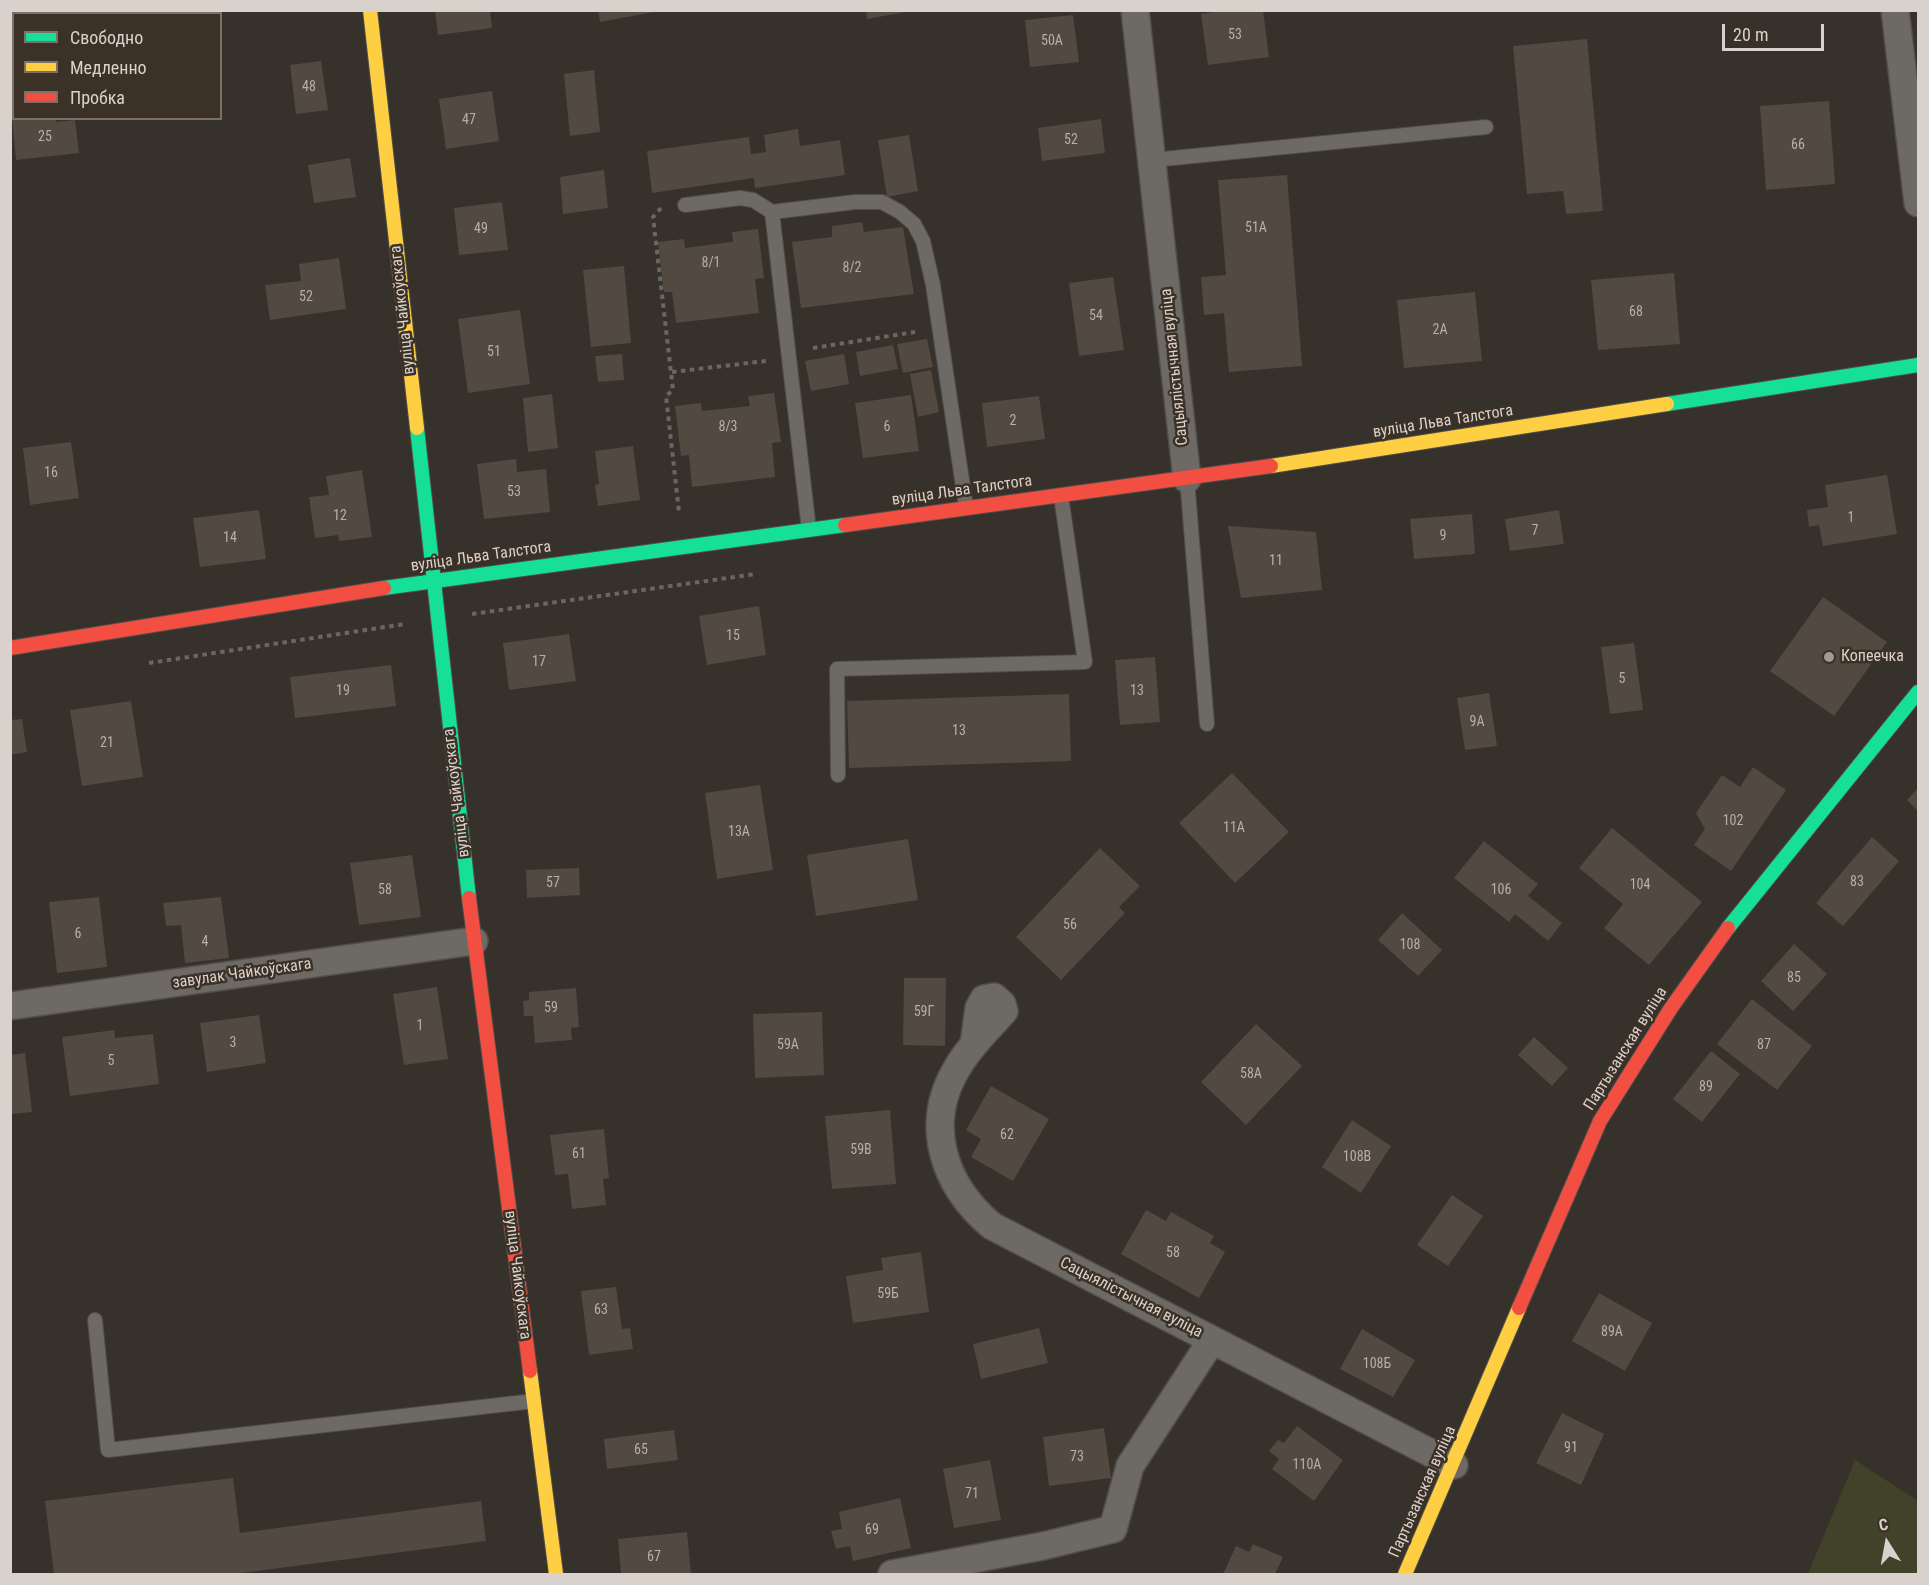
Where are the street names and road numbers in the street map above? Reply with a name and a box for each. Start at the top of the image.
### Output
street label: вуліца Чайкоўскага [387,245,419,375]
street label: Сацыялістычная вуліца [1157,288,1193,446]
street label: вуліца Льва Талстога [1372,401,1514,443]
street label: вуліца Льва Талстога [891,472,1033,510]
street label: вуліца Льва Талстога [410,538,552,576]
street label: вуліца Чайкоўскага [440,727,474,859]
street label: завулак Чайкоўскага [171,955,313,993]
street label: Партызанская вуліца [1580,984,1672,1114]
street label: вуліца Чайкоўскага [500,1209,534,1341]
street label: Сацыялістычная вуліца [1056,1254,1206,1342]
street label: Партызанская вуліца [1385,1423,1461,1561]

